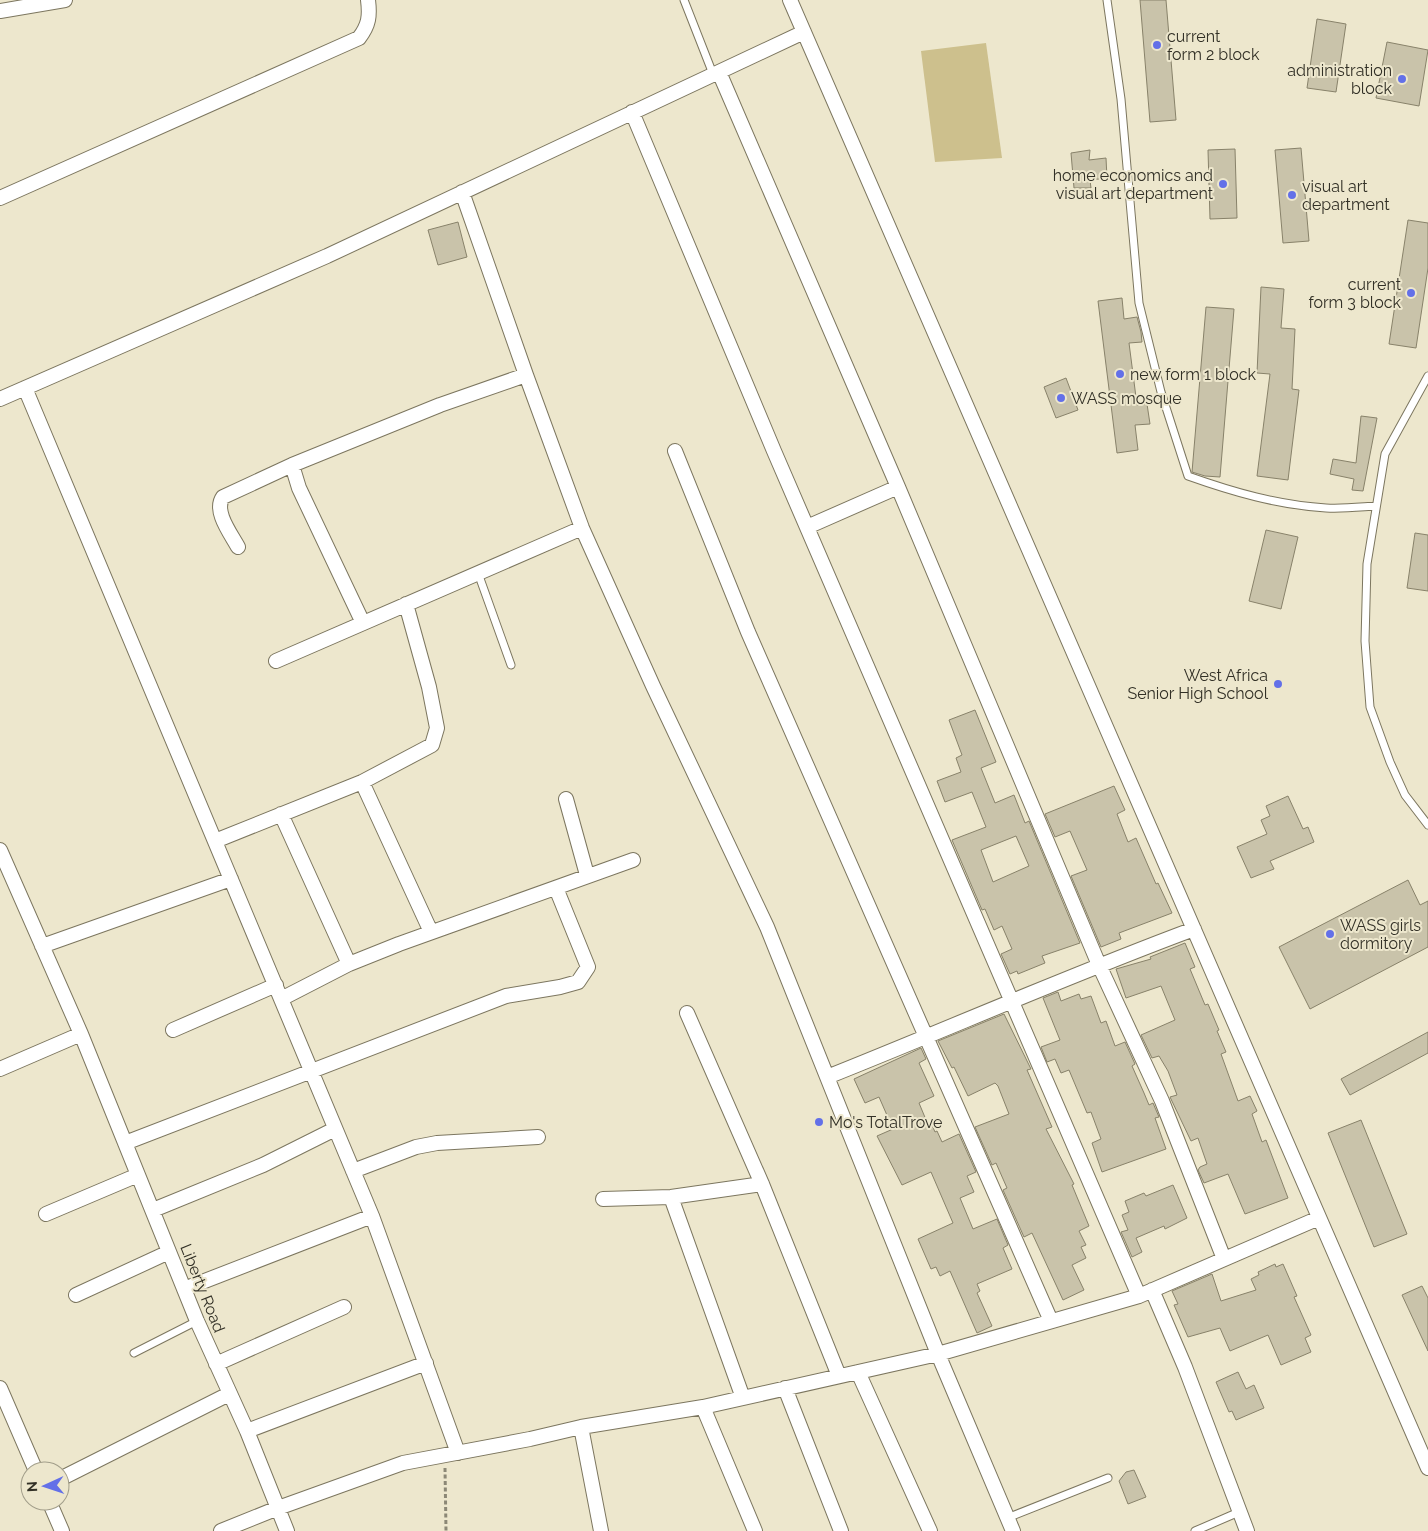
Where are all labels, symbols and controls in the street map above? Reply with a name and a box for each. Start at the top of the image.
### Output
place label: current form 2 block [1167,27,1260,64]
marker: current form 2 block [1151,39,1163,51]
place label: administration block [1287,61,1393,98]
marker: administration block [1396,73,1408,85]
place label: home economics and visual art department [1053,166,1214,203]
place label: visual art department [1302,177,1390,214]
marker: home economics and visual art department [1217,178,1229,190]
marker: visual art department [1286,189,1298,201]
place label: current form 3 block [1308,275,1402,312]
marker: current form 3 block [1405,287,1417,299]
place label: new form 1 block [1130,365,1257,384]
marker: new form 1 block [1114,368,1126,380]
place label: WASS mosque [1071,389,1182,408]
marker: WASS mosque [1055,392,1067,404]
place label: West Africa Senior High School [1127,666,1269,703]
marker: West Africa Senior High School [1272,678,1284,690]
place label: WASS girls dormitory [1340,916,1421,953]
marker: WASS girls dormitory [1324,928,1336,940]
place label: Mo's TotalTrove [829,1113,943,1132]
marker: Mo's TotalTrove [813,1116,825,1128]
street label: Liberty Road [176,1241,229,1335]
north arrow [20,1461,70,1511]
text: N [24,1481,40,1492]

